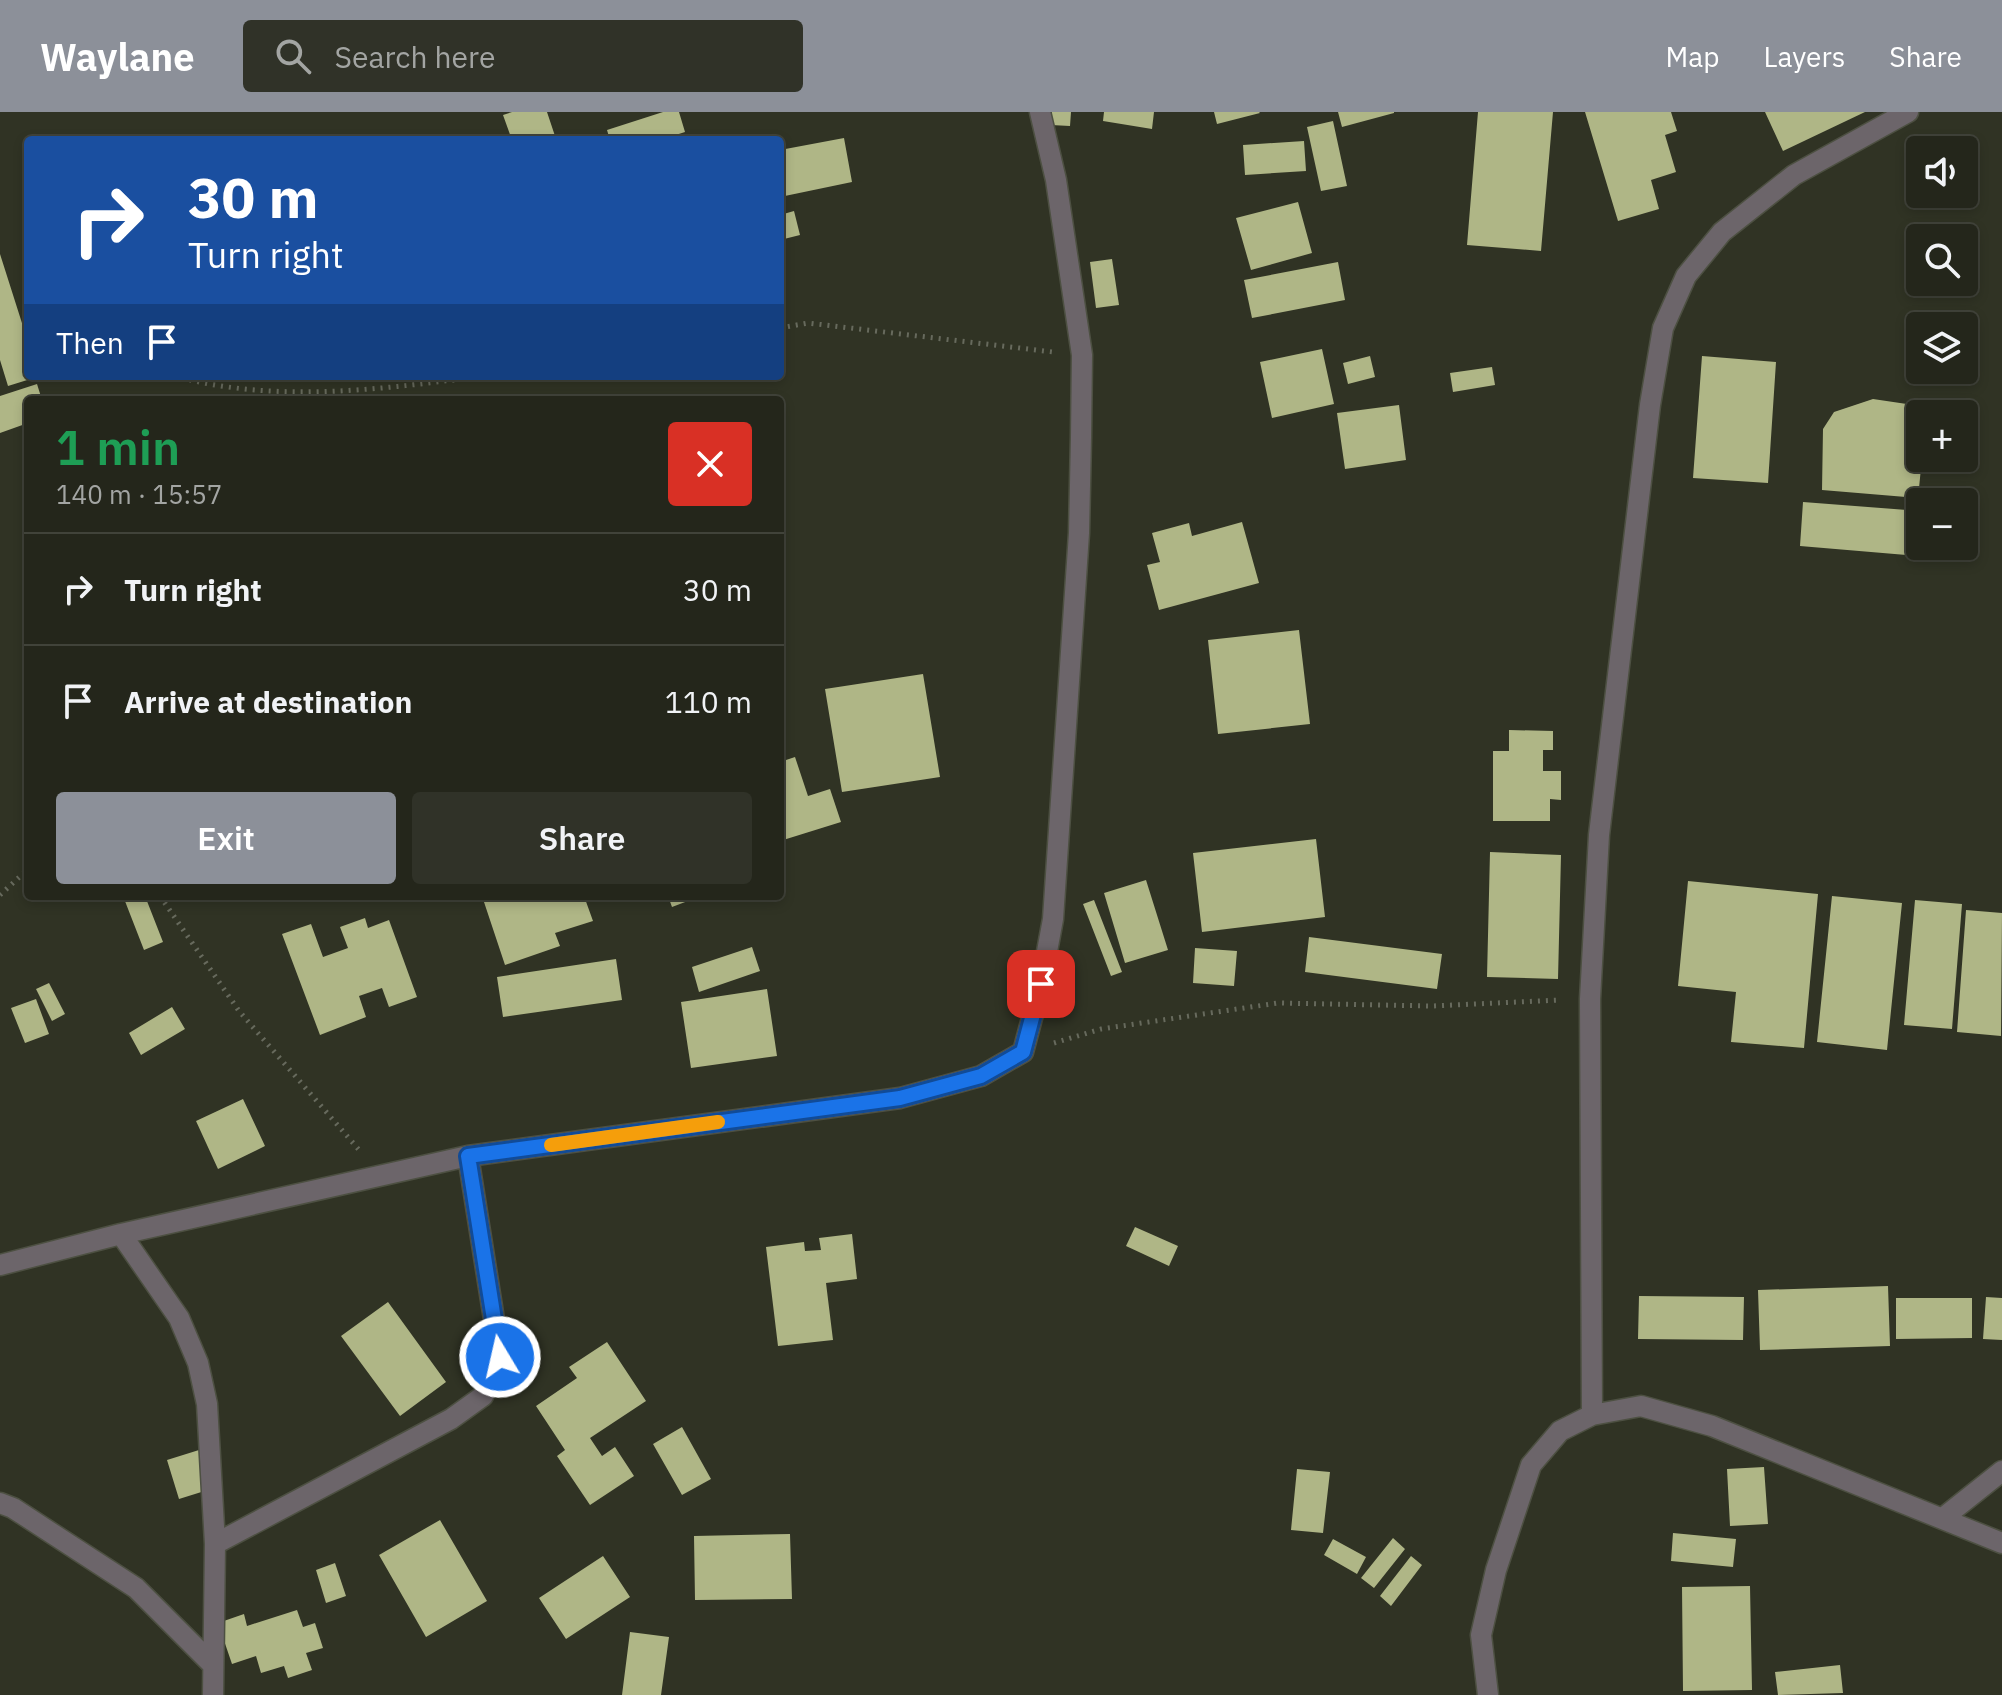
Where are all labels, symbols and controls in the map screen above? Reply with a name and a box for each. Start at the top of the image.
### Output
search box [243,20,803,92]
text: Waylane [40,32,195,81]
icon: search [271,34,315,78]
text: Search here [335,37,495,76]
text: Map [1665,38,1719,75]
text: Layers [1763,38,1845,75]
text: Share [1889,38,1962,75]
map controls [1906,136,1978,560]
button: sound [1906,136,1978,208]
text: 30 m [188,161,318,233]
icon: right [56,168,160,272]
button: search [1906,224,1978,296]
text: Turn right [188,231,344,278]
button: layers [1906,312,1978,384]
icon: arrive [140,320,184,364]
text: Then [56,323,124,362]
button: + [1906,400,1978,472]
text: 1 min [56,416,180,478]
button: close [668,422,752,506]
text: 140 m · 15:57 [56,477,222,511]
button: − [1906,488,1978,560]
icon: right [56,567,100,611]
text: Turn right [124,570,262,609]
text: 30 m [683,570,752,609]
icon: arrive [56,679,100,723]
text: Arrive at destination [124,682,412,721]
text: 110 m [665,682,752,721]
button: Exit [56,792,396,884]
button: Share [412,792,752,884]
pin [1007,950,1075,1018]
icon: arrive [1019,962,1063,1006]
position arrow [458,1315,542,1399]

